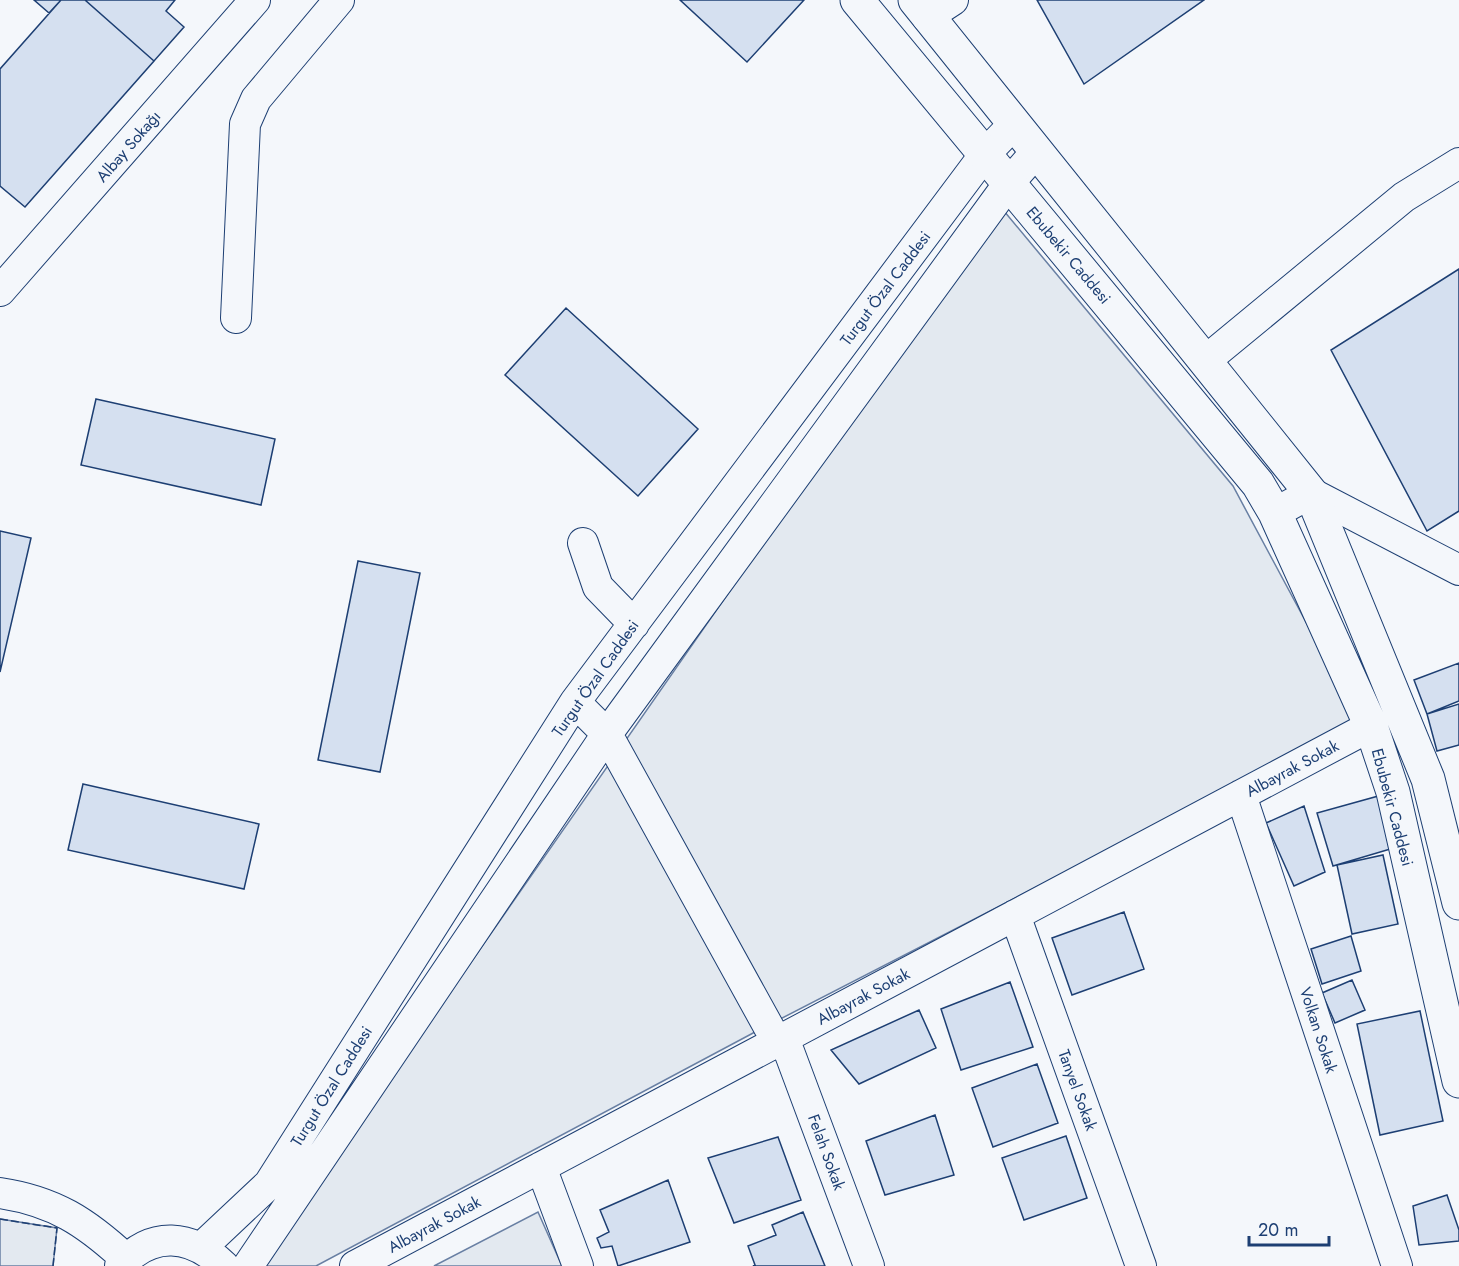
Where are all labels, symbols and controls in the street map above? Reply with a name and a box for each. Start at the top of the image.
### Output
street label: Albay Sokağı [91,105,166,187]
street label: Ebubekir Caddesi [1021,202,1116,309]
street label: Turgut Özal Caddesi [835,226,936,350]
street label: Turgut Özal Caddesi [546,615,644,741]
street label: Albayrak Sokak [1242,734,1344,803]
street label: Ebubekir Caddesi [1366,746,1419,869]
street label: Albayrak Sokak [813,962,915,1031]
street label: Volkan Sokak [1294,984,1343,1077]
street label: Turgut Özal Caddesi [285,1022,378,1151]
street label: Tanyel Sokak [1052,1046,1103,1135]
street label: Felah Sokak [802,1111,851,1194]
street label: Albayrak Sokak [384,1190,486,1259]
scale bar [1249,1209,1328,1247]
text: 20 m [1258,1217,1298,1243]

